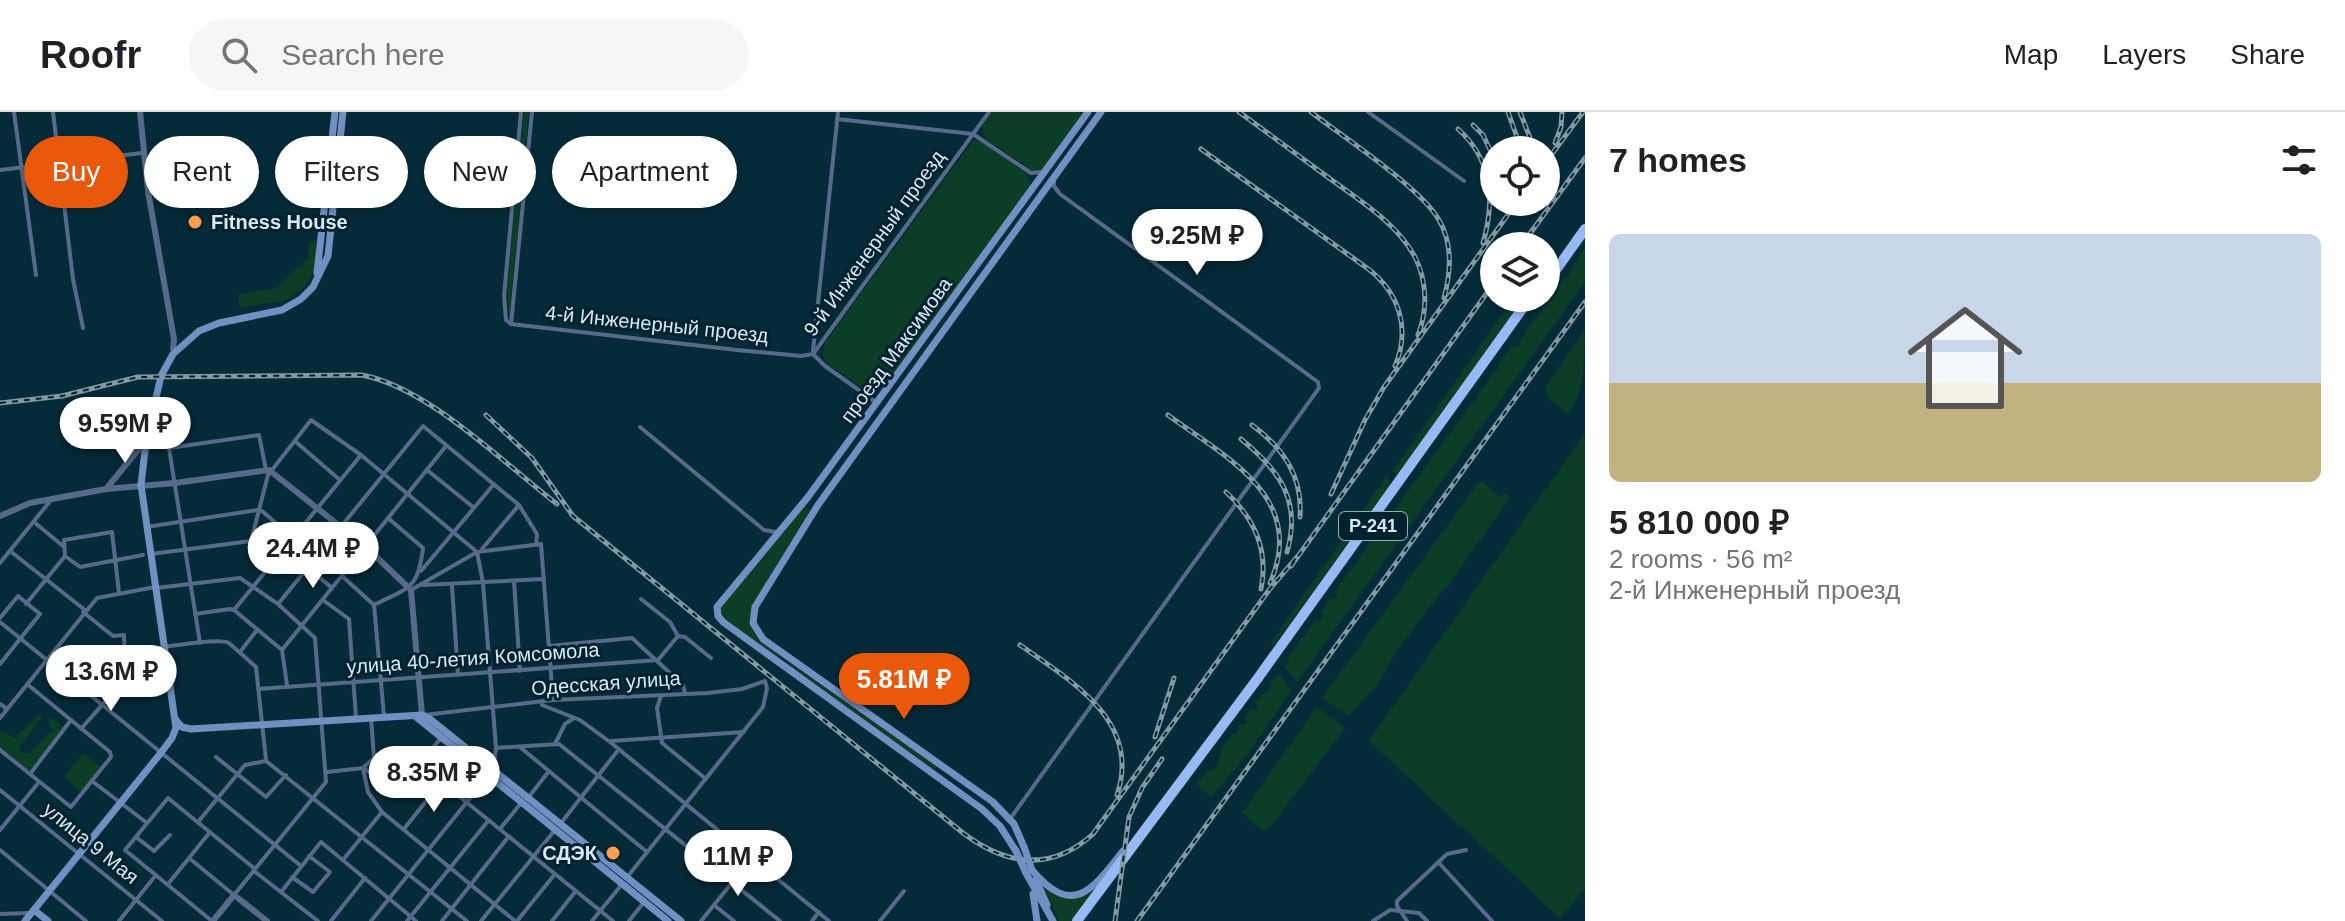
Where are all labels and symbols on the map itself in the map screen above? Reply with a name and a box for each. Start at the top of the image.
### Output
street label: 9-й Инженерный проезд [799,146,949,340]
pin: 9.25M ₽ [1123,209,1271,277]
place label: Fitness House [211,211,348,233]
marker: Fitness House [186,213,204,231]
street label: проезд Максимова [836,272,957,427]
street label: 4-й Инженерный проезд [544,301,770,347]
pin: 9.59M ₽ [51,397,199,465]
road number: Р-241 [1339,512,1407,540]
pin: 24.4M ₽ [239,522,387,590]
street label: улица 40-летия Комсомола [346,638,601,678]
pin: 13.6M ₽ [37,645,185,713]
pin: 5.81M ₽ [830,653,978,721]
street label: Одесская улица [531,667,682,699]
pin: 8.35M ₽ [360,746,508,814]
street label: улица 9 Мая [39,798,143,888]
pin: 11M ₽ [682,830,794,898]
place label: СДЭК [542,842,598,864]
marker: СДЭК [604,844,622,862]

